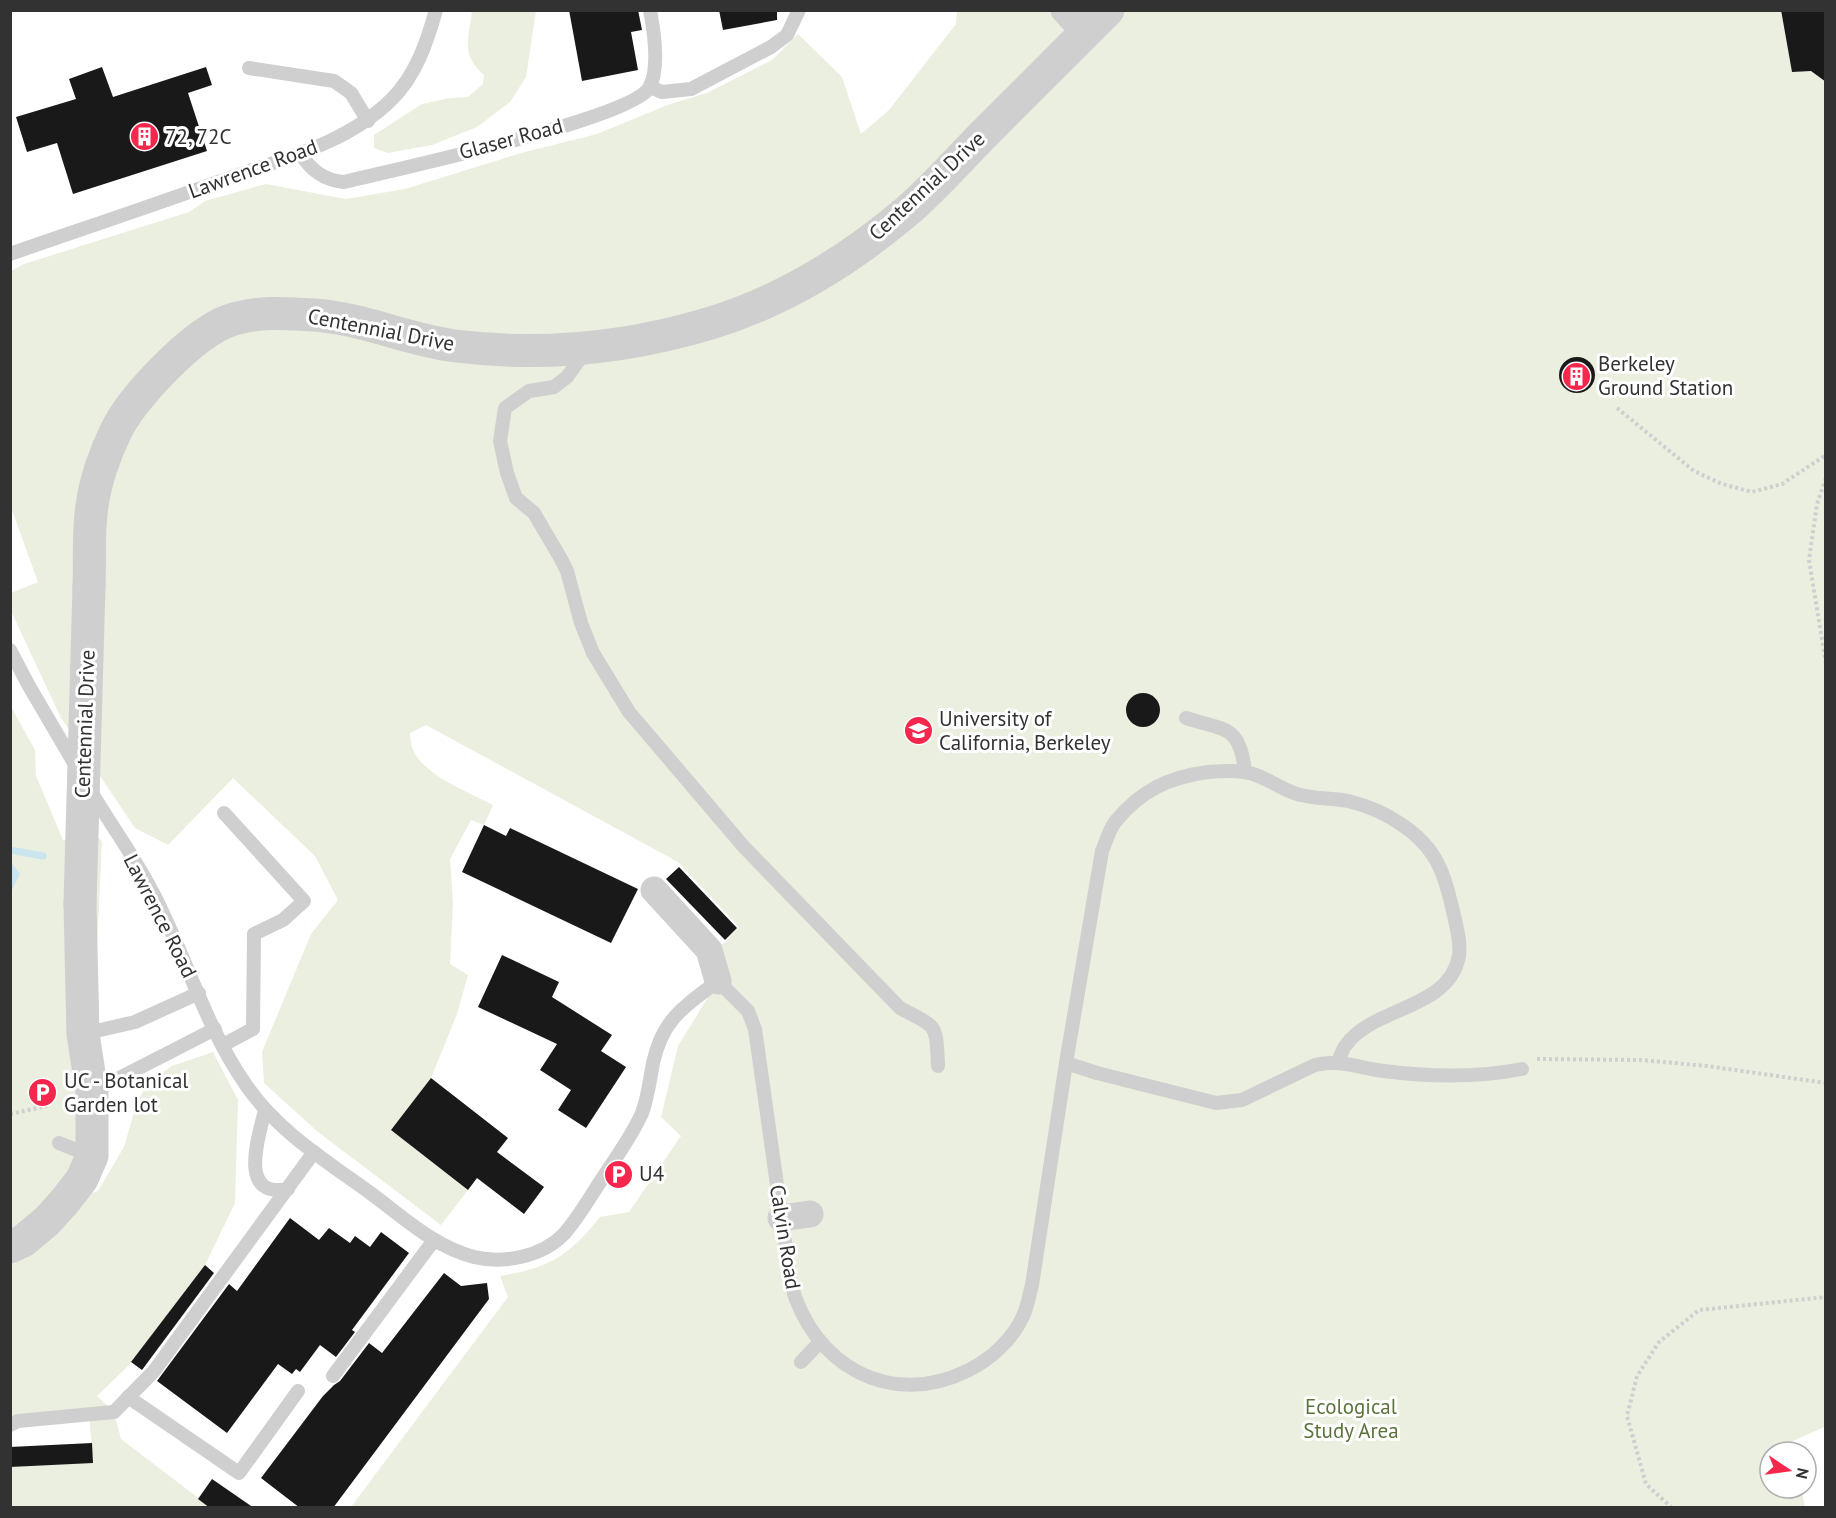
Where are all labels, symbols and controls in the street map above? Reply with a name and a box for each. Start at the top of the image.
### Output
street label: Glaser Road [456,112,566,165]
building icon: 72, 72C [128,121,160,153]
place label: 72, 72C [165,123,231,150]
street label: Centennial Drive [863,125,990,246]
street label: Lawrence Road [185,133,321,204]
street label: Centennial Drive [305,302,457,357]
place label: Berkeley Ground Station [1598,350,1733,401]
building icon: Berkeley Ground Station [1561,360,1593,392]
street label: Centennial Drive [68,649,101,799]
place label: University of California, Berkeley [939,705,1111,756]
school or university icon: University of California, Berkeley [902,715,934,747]
street label: Lawrence Road [118,849,203,982]
place label: UC - Botanical Garden lot [64,1067,188,1118]
parking icon: UC - Botanical Garden lot [27,1077,59,1109]
parking icon: U4 [602,1158,634,1190]
place label: U4 [639,1160,664,1187]
street label: Calvin Road [764,1183,807,1291]
park label: Ecological Study Area [1303,1393,1399,1444]
north arrow [1758,1440,1818,1500]
text: N [1792,1466,1814,1481]

